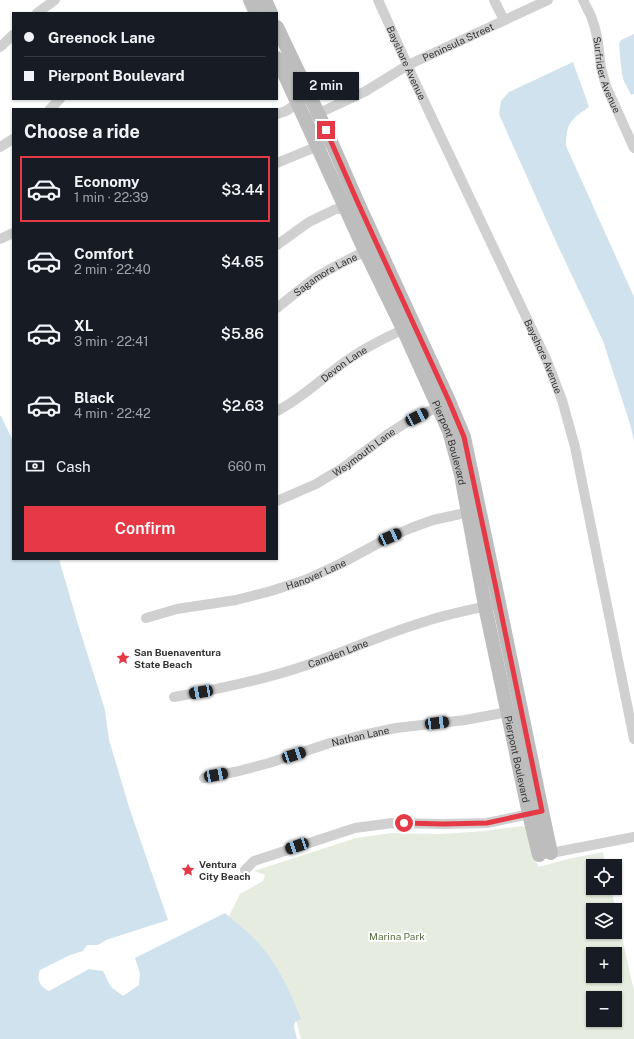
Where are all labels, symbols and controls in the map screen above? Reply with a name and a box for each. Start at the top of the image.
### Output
street label: Peninsula Street [420,20,496,64]
street label: Bayshore Avenue [384,24,429,102]
text: Greenock Lane [48,29,155,46]
street label: Surfrider Avenue [591,35,624,115]
text: Pierpont Boulevard [48,67,185,84]
callout: 2 min [293,72,359,100]
text: 2 min [309,78,343,93]
text: Choose a ride [24,121,140,142]
route end [317,121,335,139]
icon: car [26,171,62,207]
text: Economy [74,173,139,190]
text: $3.44 [221,181,264,198]
text: 1 min · 22:39 [74,190,148,205]
icon: car [26,243,62,279]
text: Comfort [74,245,134,262]
street label: Sagamore Lane [291,250,359,298]
text: $4.65 [221,253,264,270]
text: 2 min · 22:40 [74,262,151,277]
icon: car [26,315,62,351]
text: XL [74,317,93,334]
street label: Bayshore Avenue [522,317,565,396]
text: $5.86 [221,325,264,342]
text: 3 min · 22:41 [74,334,148,349]
street label: Devon Lane [318,343,369,384]
icon: car [26,387,62,423]
text: Black [74,389,114,406]
text: $2.63 [222,397,264,414]
street label: Pierpont Boulevard [430,398,469,486]
text: 4 min · 22:42 [74,406,151,421]
car [404,406,430,428]
street label: Weymouth Lane [330,425,398,479]
icon: cash [24,455,46,477]
text: Cash [56,458,91,475]
text: 660 m [228,459,266,474]
button: Confirm [24,506,266,552]
car [377,527,403,547]
street label: Hanover Lane [284,556,348,592]
street label: Camden Lane [306,636,370,670]
place label: San Buenaventura State Beach [134,646,221,670]
place icon: San Buenaventura State Beach [115,650,131,666]
car [188,684,214,700]
street label: Pierpont Boulevard [502,714,532,804]
car [424,716,450,730]
street label: Nathan Lane [330,724,391,748]
car [281,746,307,764]
car [203,767,229,783]
route start [395,814,413,832]
car [284,836,310,856]
place label: Ventura City Beach [199,858,251,882]
map controls [586,859,622,1027]
button: locate [586,859,622,895]
place icon: Ventura City Beach [180,862,196,878]
button: layers [586,903,622,939]
park label: Marina Park [369,930,425,942]
button: + [586,947,622,983]
button: − [586,991,622,1027]

